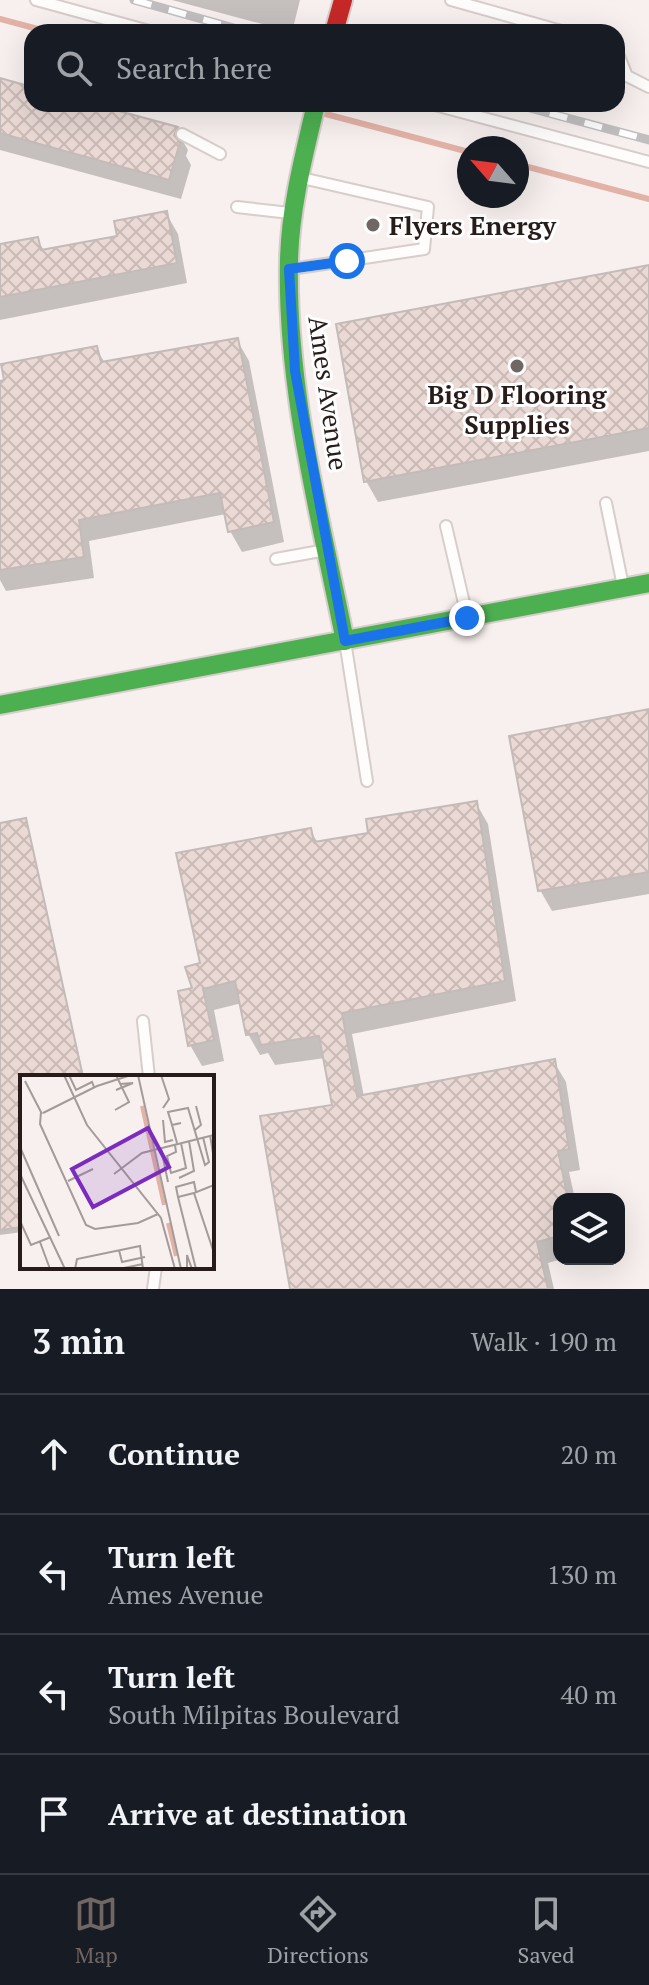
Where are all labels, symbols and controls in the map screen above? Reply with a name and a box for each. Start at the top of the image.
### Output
search box [24,24,625,112]
icon: search [52,46,96,90]
text: Search here [116,48,272,88]
north arrow [457,136,529,208]
place label: Flyers Energy [389,208,557,242]
marker: Flyers Energy [364,216,382,234]
route start [329,243,365,279]
street label: Ames Avenue [301,314,357,472]
marker: Big D Flooring Supplies [508,357,526,375]
place label: Big D Flooring Supplies [427,377,608,441]
route end [449,600,485,636]
inset map [20,1075,214,1269]
map controls [553,1193,625,1265]
button: layers [553,1193,625,1265]
text: 3 min [32,1319,125,1364]
text: Walk · 190 m [471,1324,617,1358]
icon: ahead [32,1432,76,1476]
text: Continue [108,1434,240,1474]
text: 20 m [561,1437,617,1471]
text: Turn left [108,1537,235,1577]
icon: left [32,1552,76,1596]
text: 130 m [547,1557,617,1591]
text: Ames Avenue [108,1577,263,1611]
text: Turn left [108,1657,235,1697]
icon: left [32,1672,76,1716]
text: 40 m [561,1677,617,1711]
text: South Milpitas Boulevard [108,1697,400,1731]
icon: arrive [32,1792,76,1836]
text: Arrive at destination [108,1794,407,1834]
tab: Map [74,1892,118,1969]
tab: Directions [267,1892,369,1969]
tab: Saved [518,1892,575,1969]

